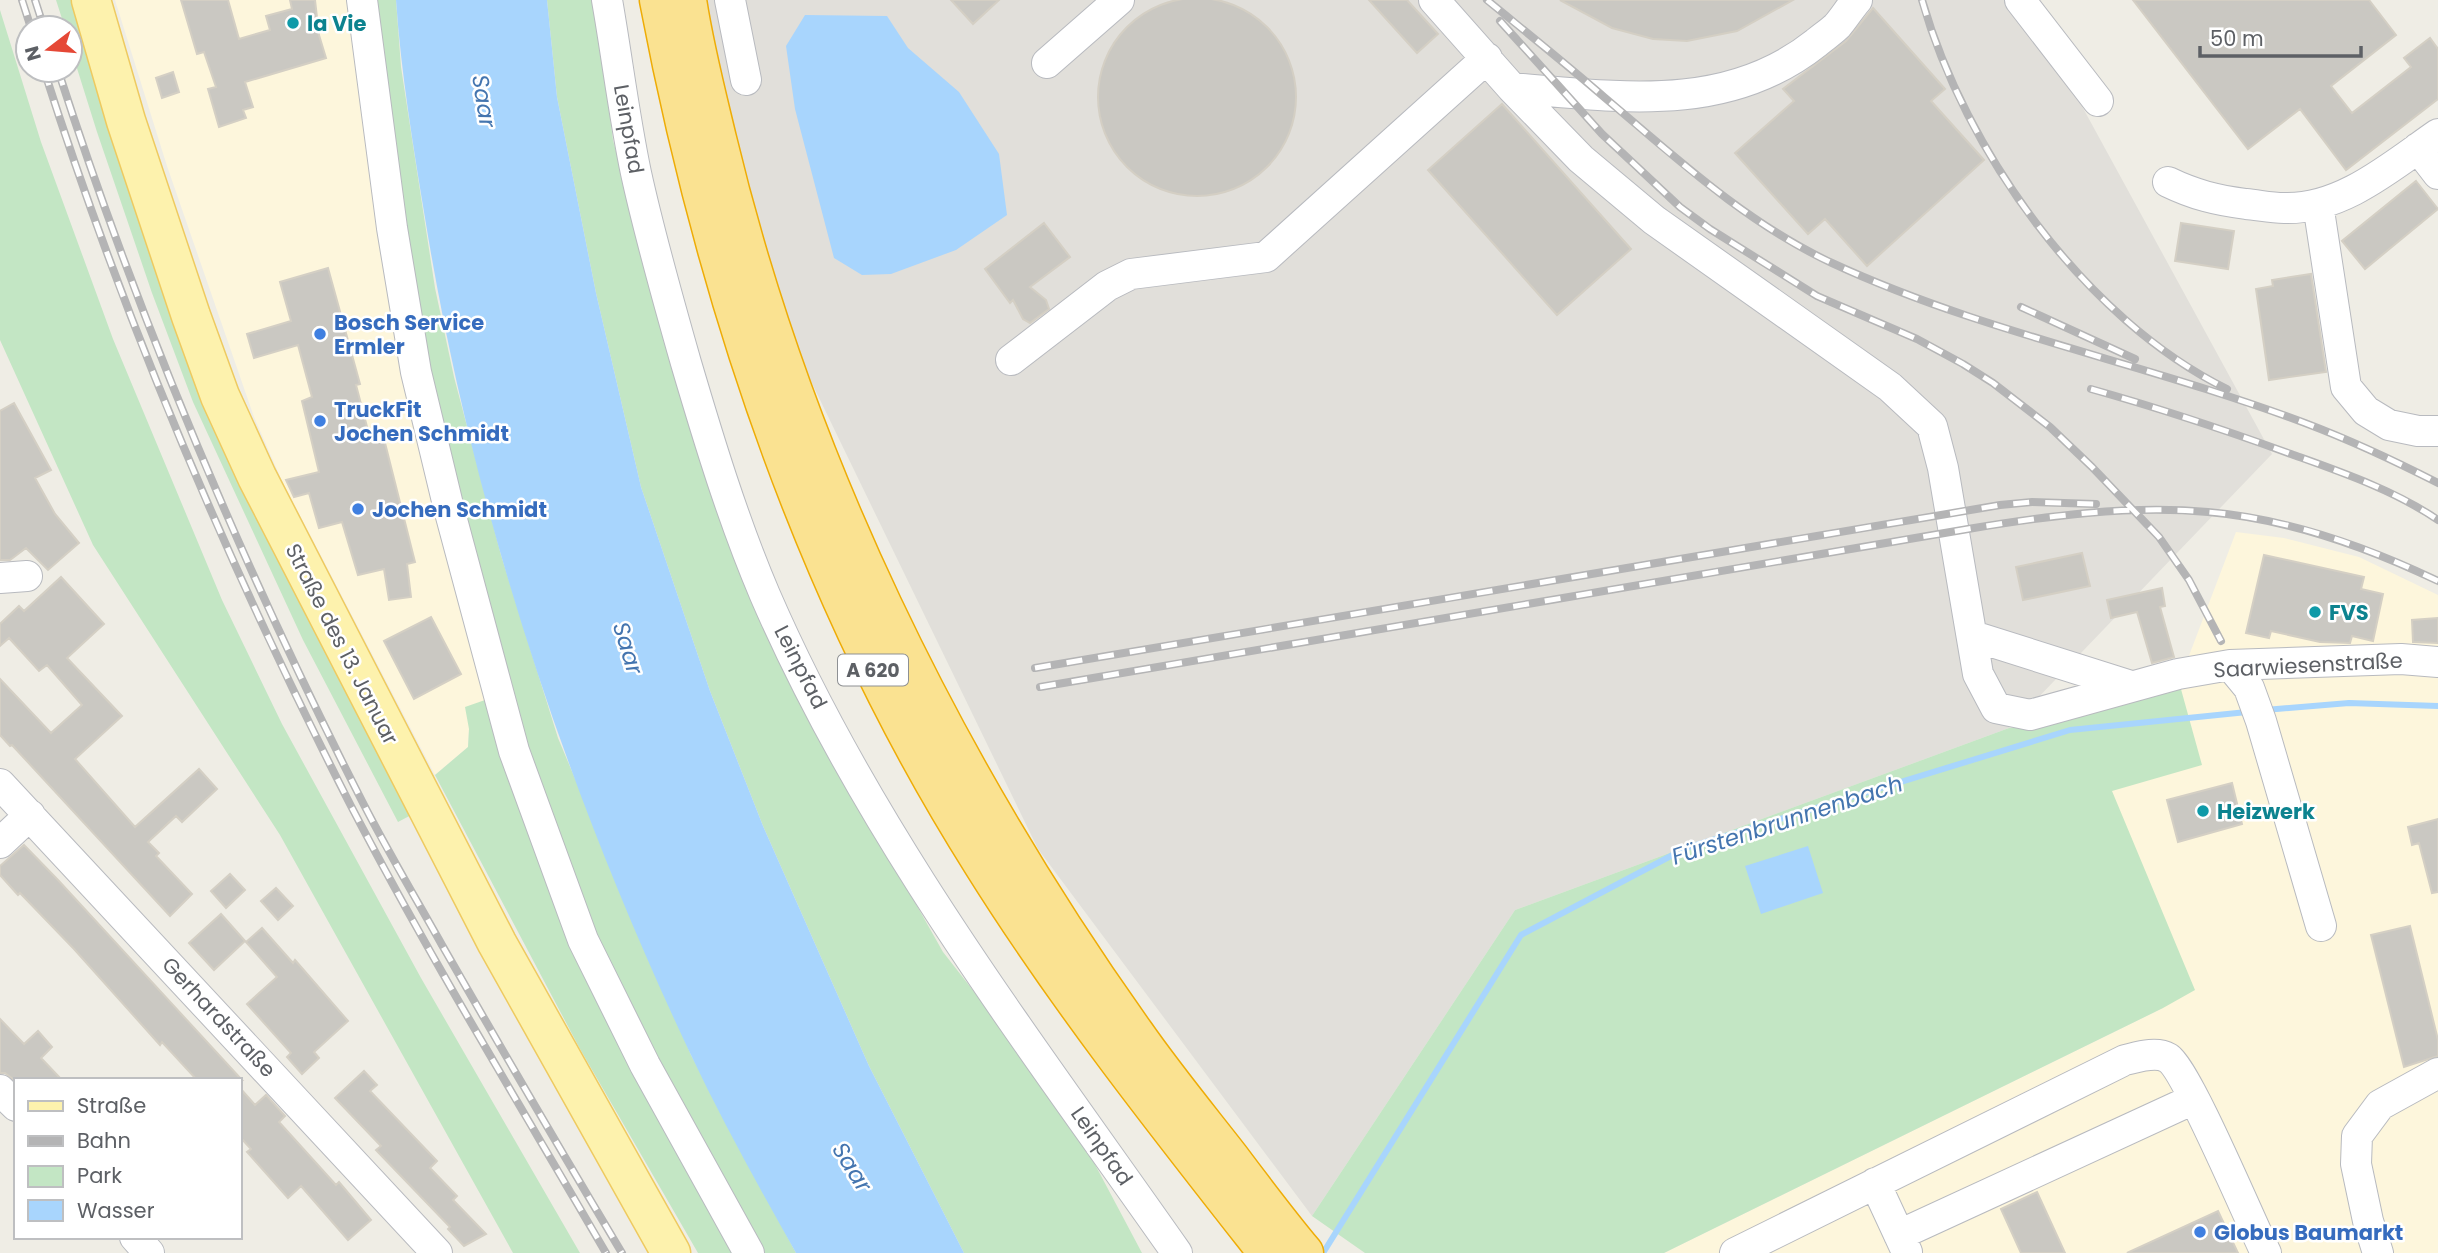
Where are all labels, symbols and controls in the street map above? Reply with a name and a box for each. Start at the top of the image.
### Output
place label: la Vie [307,9,366,38]
north arrow [14,14,84,84]
scale bar [2200,14,2361,58]
marker: la Vie [285,15,301,31]
text: 50 m [2210,24,2264,53]
text: N [18,43,48,64]
water label: Saar [464,72,504,131]
street label: Leinpfad [607,82,651,176]
place label: Bosch Service Ermler [334,308,484,361]
marker: Bosch Service Ermler [312,326,328,342]
place label: TruckFit Jochen Schmidt [334,395,509,448]
marker: TruckFit Jochen Schmidt [312,413,328,429]
place label: Jochen Schmidt [372,495,547,524]
marker: Jochen Schmidt [350,501,366,517]
street label: Straße des 13. Januar [279,538,405,750]
place label: FVS [2329,598,2369,627]
marker: FVS [2307,604,2323,620]
water label: Saar [605,618,651,679]
street label: Leinpfad [768,620,834,714]
street label: Saarwiesenstraße [2213,646,2403,684]
road number: A 620 [838,654,908,685]
water label: Fürstenbrunnenbach [1667,768,1907,872]
place label: Heizwerk [2217,797,2315,826]
marker: Heizwerk [2195,803,2211,819]
street label: Gerhardstraße [156,950,282,1084]
legend [14,1078,242,1239]
text: Straße [77,1091,146,1120]
street label: Leinpfad [1064,1101,1140,1191]
text: Bahn [77,1126,131,1155]
water label: Saar [824,1136,880,1199]
text: Park [77,1161,122,1190]
text: Wasser [77,1196,155,1225]
place label: Globus Baumarkt [2214,1218,2403,1247]
marker: Globus Baumarkt [2192,1224,2208,1240]

